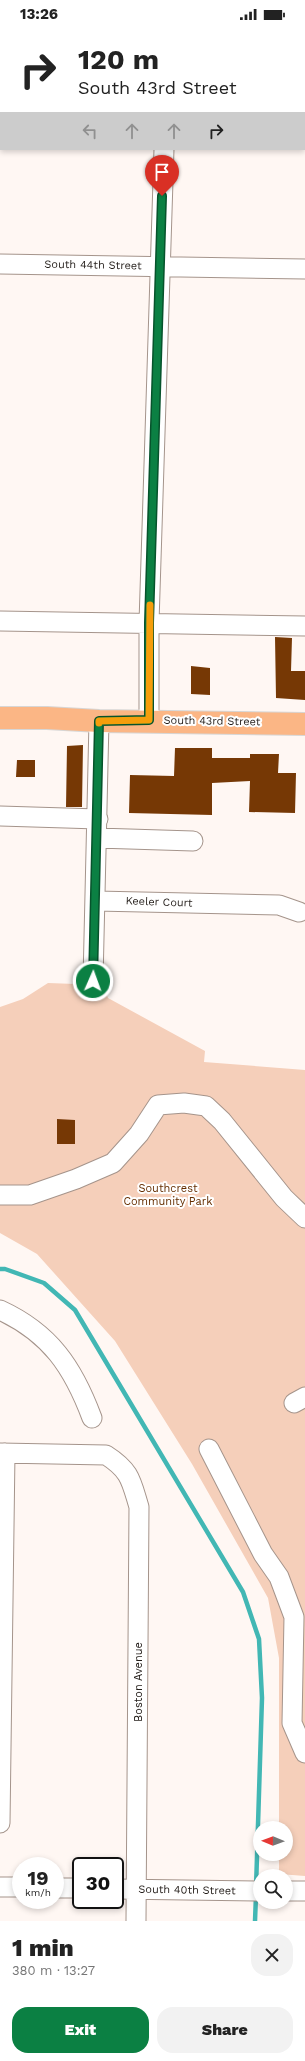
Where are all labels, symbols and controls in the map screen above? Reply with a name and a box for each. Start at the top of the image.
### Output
text: 13:26 [20,5,58,23]
text: 120 m [78,43,159,76]
icon: right [12,44,64,96]
text: South 43rd Street [78,77,236,98]
icon: left [79,120,101,142]
icon: ahead [121,120,143,142]
icon: ahead [163,120,185,142]
icon: right [205,120,227,142]
pin [145,155,179,196]
icon: arrive [151,161,173,183]
street label: South 44th Street [44,258,142,272]
street label: South 43rd Street [163,714,261,728]
street label: Keeler Court [125,894,193,910]
position arrow [72,960,114,1002]
park label: Southcrest Community Park [123,1182,213,1208]
street label: Boston Avenue [132,1642,145,1722]
north arrow [253,1821,293,1861]
map controls [253,1821,293,1909]
speed limit sign: 30 [72,1857,124,1909]
text: 19 [28,1866,48,1890]
button: search [253,1869,293,1909]
street label: South 40th Street [138,1883,236,1897]
text: km/h [25,1887,51,1898]
text: 1 min [12,1934,74,1962]
button: close [251,1934,293,1976]
text: 380 m · 13:27 [12,1963,95,1978]
button: Exit [12,2007,149,2053]
button: Share [157,2007,293,2053]

